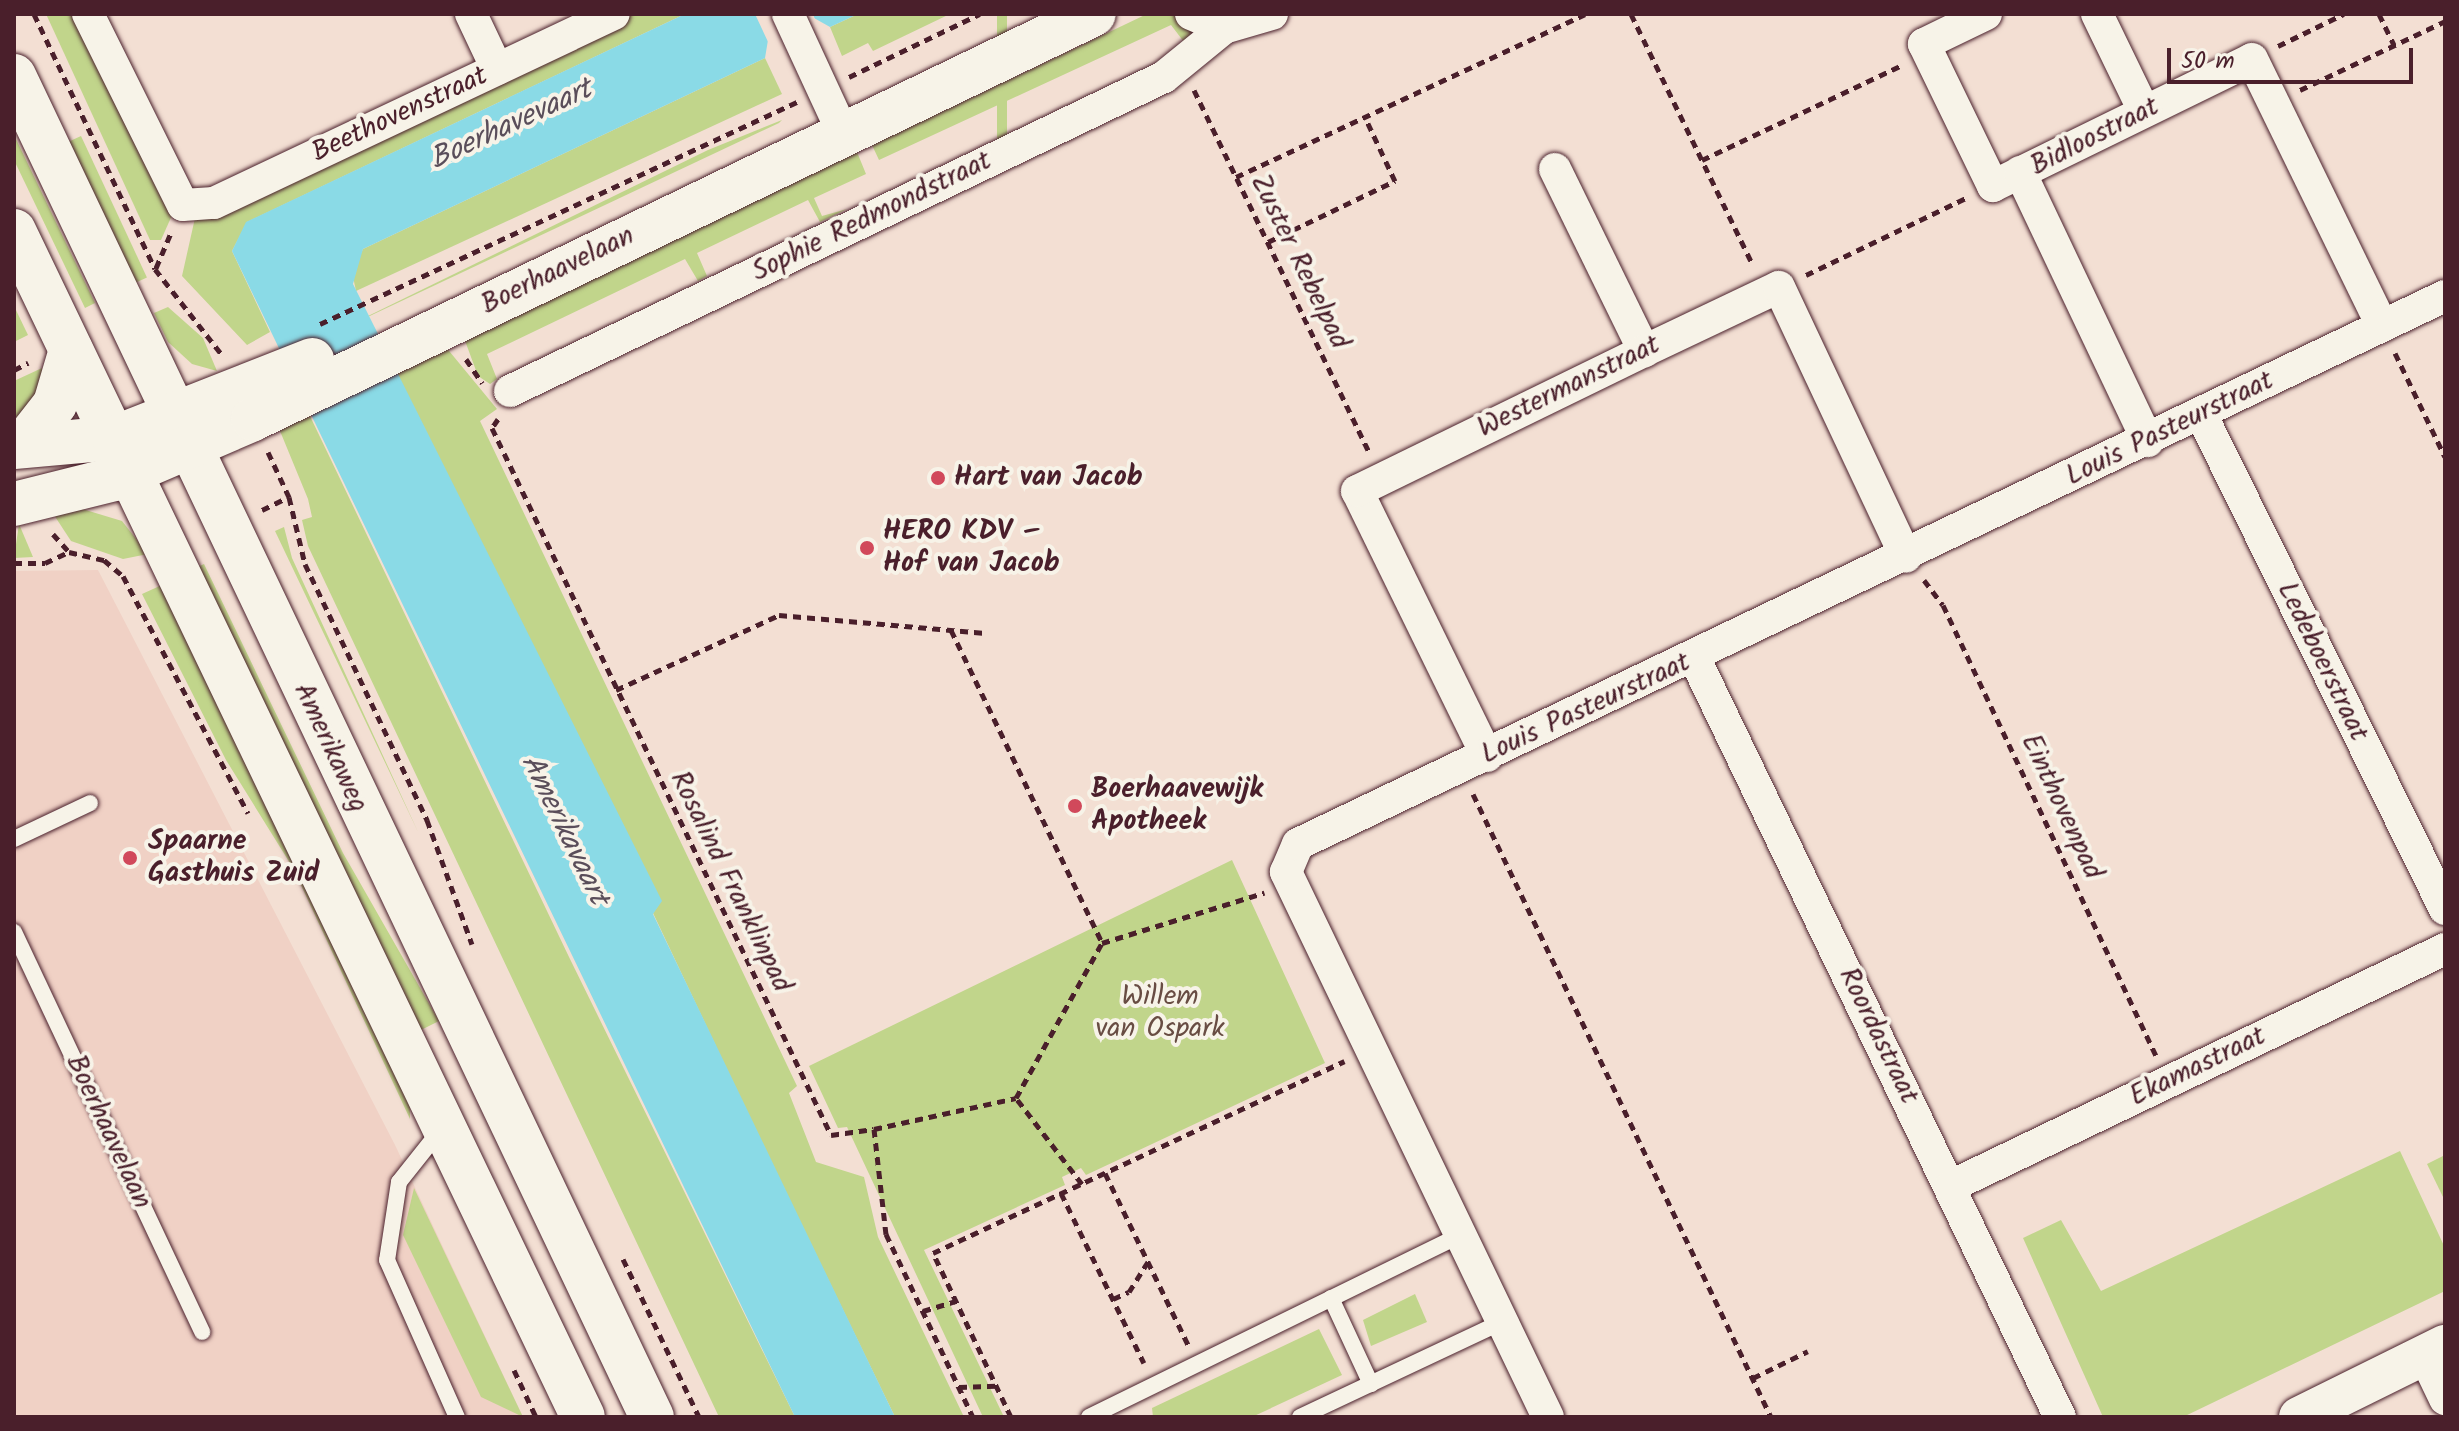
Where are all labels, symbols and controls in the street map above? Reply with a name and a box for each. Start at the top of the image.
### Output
scale bar [2171,32,2417,82]
text: 50 m [2181,42,2235,81]
street label: Beethovenstraat [307,60,493,170]
water label: Boerhavevaart [424,72,598,178]
street label: Bidloostraat [2025,90,2165,184]
street label: Sophie Redmondstraat [747,144,997,290]
street label: Zuster Rebelpad [1242,169,1356,355]
street label: Boerhaavelaan [476,219,640,323]
street label: Westermanstraat [1472,328,1666,446]
street label: Louis Pasteurstraat [2061,364,2279,494]
place label: Hart van Jacob [954,461,1143,495]
marker: Hart van Jacob [929,469,947,487]
place label: HERO KDV – Hof van Jacob [883,515,1060,581]
marker: HERO KDV – Hof van Jacob [858,539,876,557]
street label: Ledeboerstraat [2269,577,2375,747]
street label: Louis Pasteurstraat [1476,646,1696,772]
street label: Amerikaweg [285,678,375,818]
street label: Einthovenpad [2013,729,2109,885]
water label: Amerikavaart [512,749,616,911]
street label: Rosalind Franklinpad [662,766,798,998]
place label: Boerhaavewijk Apotheek [1091,773,1263,839]
marker: Boerhaavewijk Apotheek [1066,797,1084,815]
place label: Spaarne Gasthuis Zuid [148,825,319,891]
marker: Spaarne Gasthuis Zuid [119,847,141,869]
street label: Roordastraat [1831,962,1925,1110]
park label: Willem van Ospark [1095,980,1225,1046]
street label: Ekamastraat [2124,1020,2272,1114]
street label: Boerhaavelaan [58,1050,158,1214]

